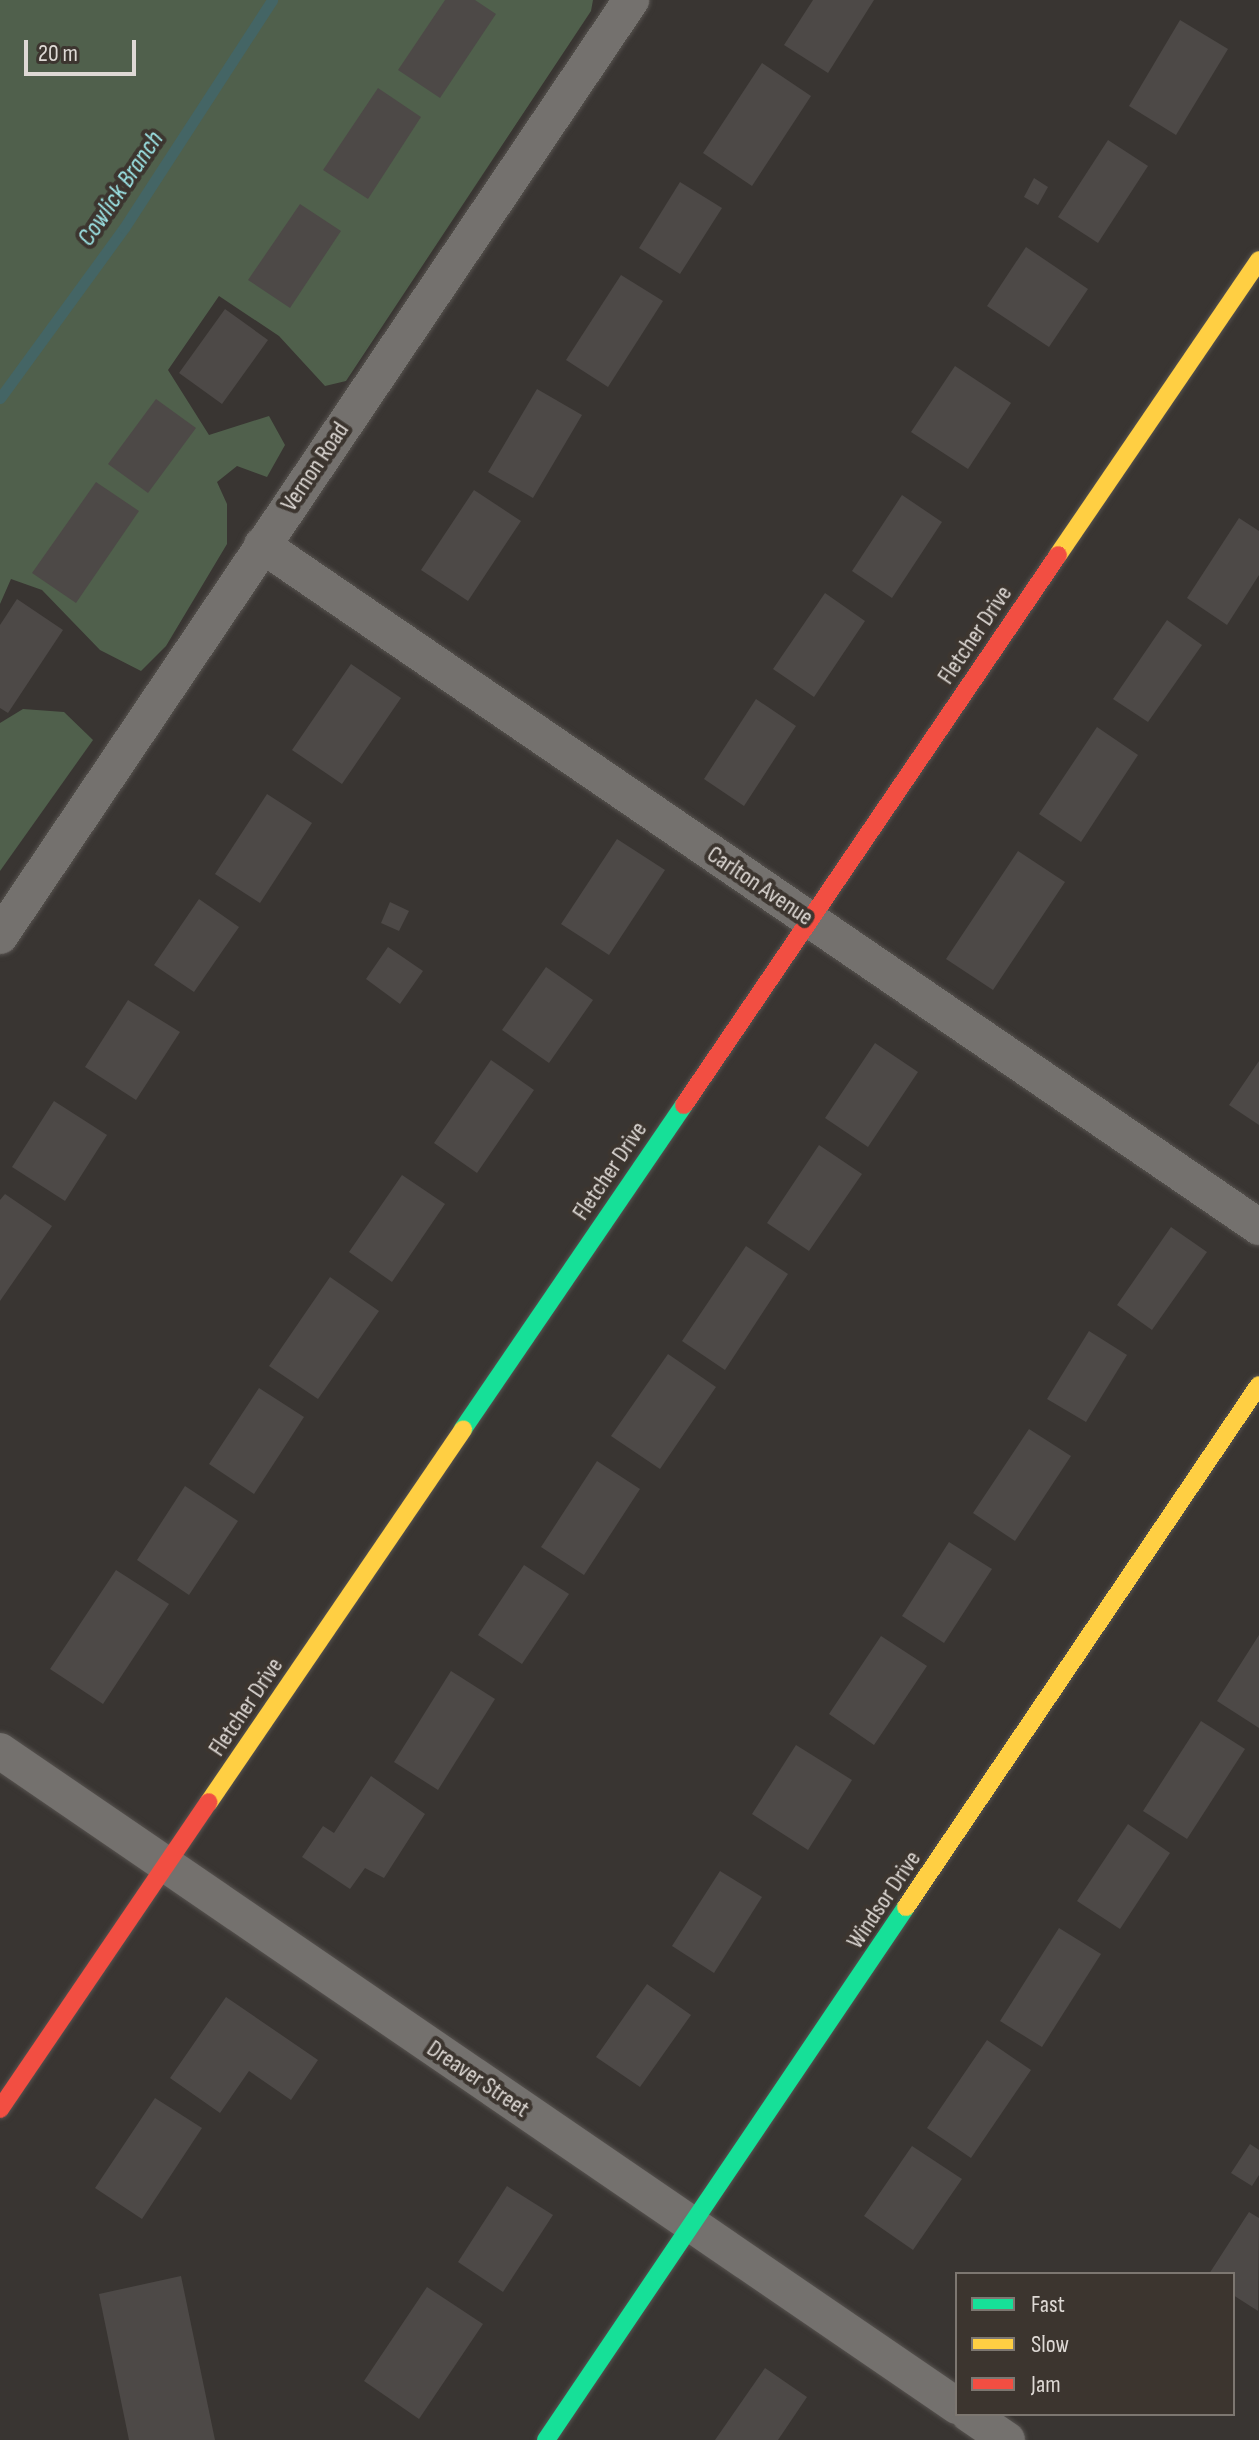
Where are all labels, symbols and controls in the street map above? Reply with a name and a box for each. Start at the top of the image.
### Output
scale bar [28,24,140,74]
text: 20 m [38,39,78,68]
water label: Cowlick Branch [71,126,171,252]
street label: Vernon Road [275,417,355,517]
street label: Fletcher Drive [932,580,1018,690]
street label: Carlton Avenue [702,840,818,932]
street label: Fletcher Drive [567,1116,653,1226]
street label: Fletcher Drive [203,1652,289,1762]
street label: Windsor Drive [841,1846,927,1954]
street label: Dreaver Street [421,2034,535,2124]
legend [955,2272,1235,2416]
text: Fast [1031,2290,1065,2319]
text: Slow [1031,2330,1069,2359]
text: Jam [1031,2370,1061,2399]

